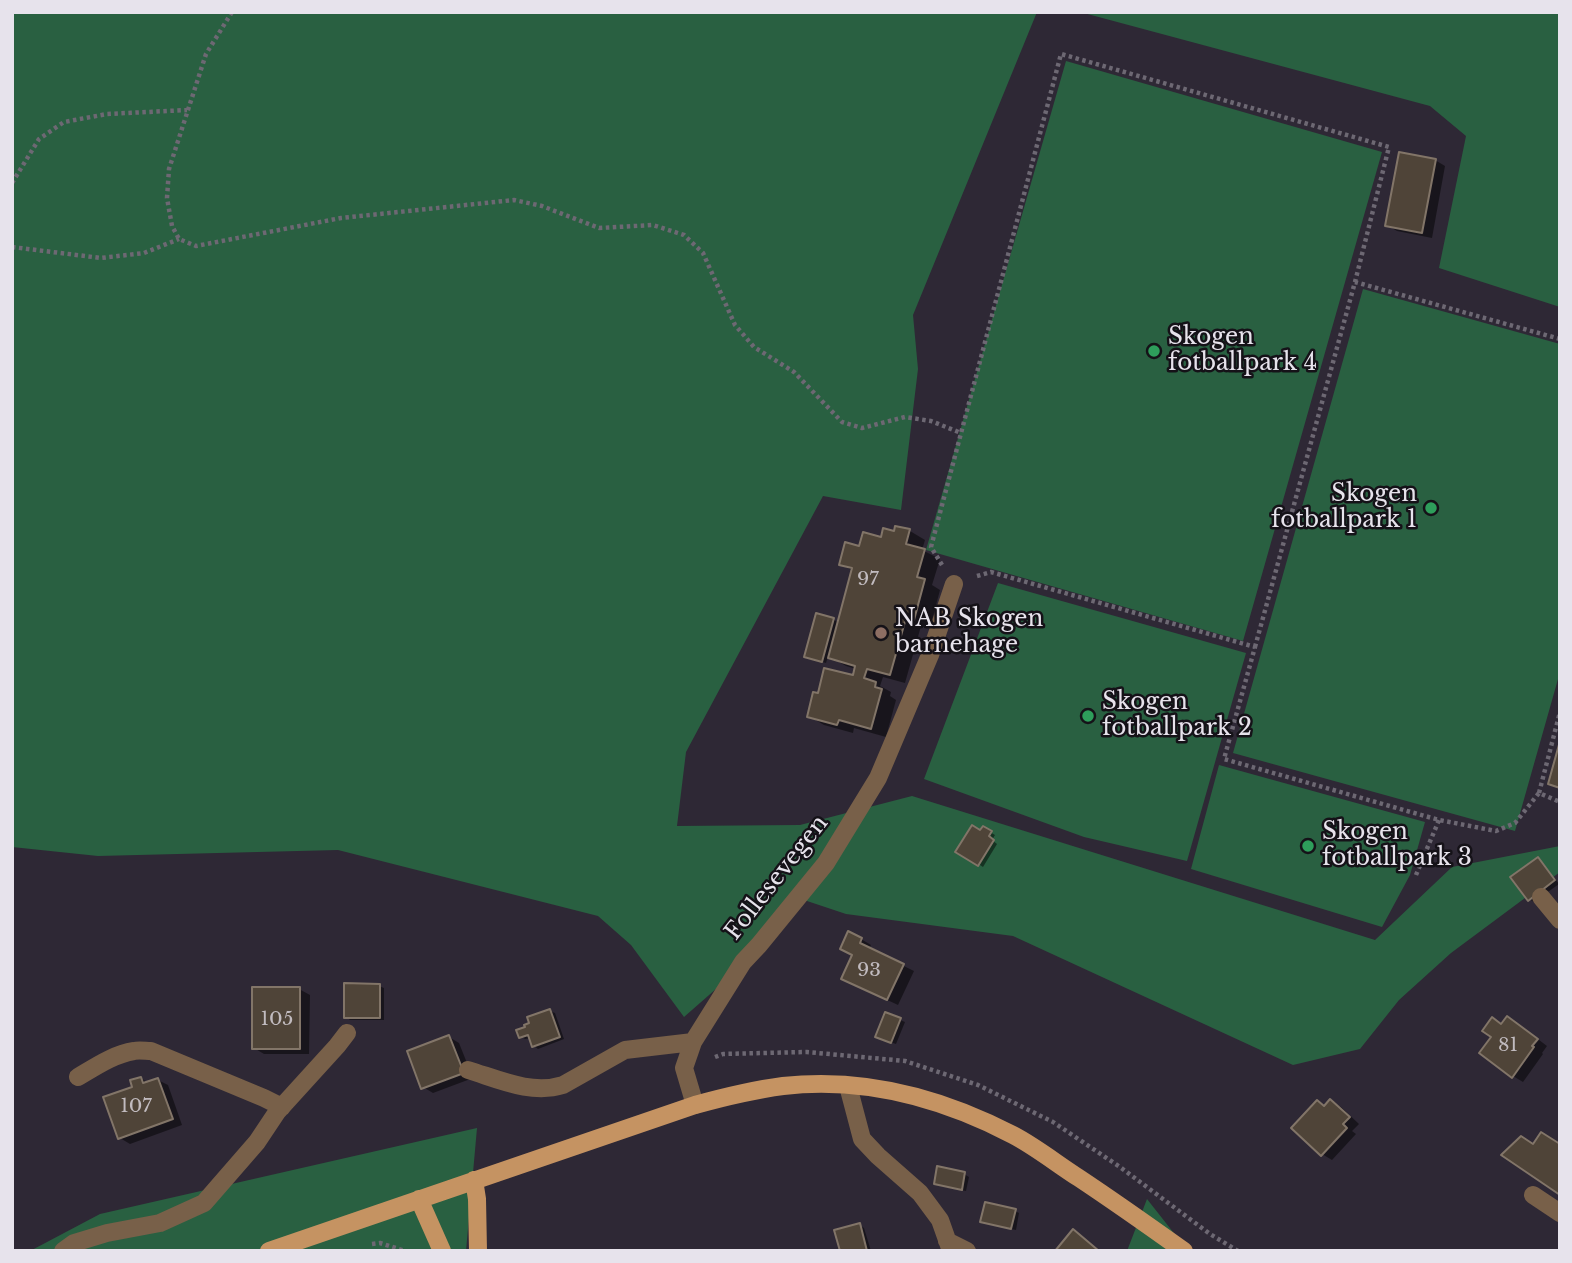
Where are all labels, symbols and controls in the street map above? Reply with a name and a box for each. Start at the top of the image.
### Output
place label: Skogen fotballpark 4 [1168,324,1317,378]
marker: Skogen fotballpark 4 [1146,343,1162,359]
place label: Skogen fotballpark 1 [1271,481,1417,535]
marker: Skogen fotballpark 1 [1423,500,1439,516]
house number: 97 [857,569,879,591]
place label: NAB Skogen barnehage [895,606,1043,660]
marker: NAB Skogen barnehage [873,625,889,641]
place label: Skogen fotballpark 2 [1102,689,1252,743]
marker: Skogen fotballpark 2 [1080,708,1096,724]
street label: Follesevegen [720,810,834,946]
place label: Skogen fotballpark 3 [1322,819,1472,873]
marker: Skogen fotballpark 3 [1300,838,1316,854]
house number: 93 [857,960,881,982]
house number: 105 [261,1009,293,1031]
house number: 81 [1498,1035,1518,1057]
house number: 107 [120,1096,152,1118]

